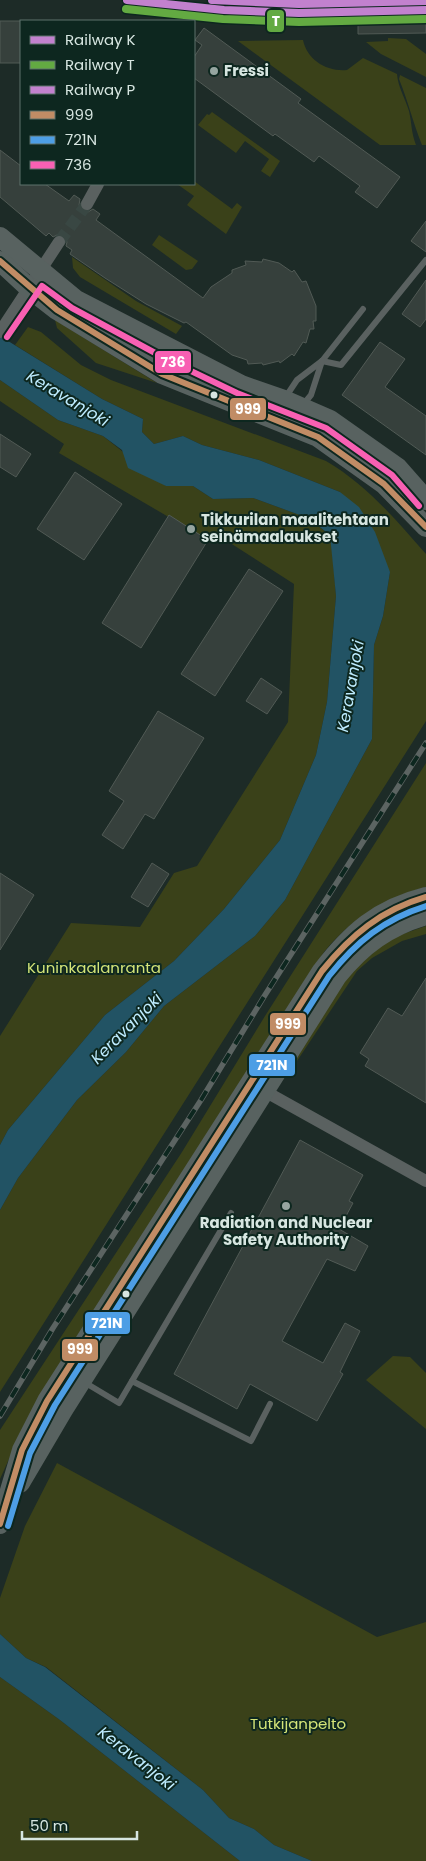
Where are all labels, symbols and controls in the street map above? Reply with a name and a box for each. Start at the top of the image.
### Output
line badge: T [266,9,285,33]
text: T [272,11,280,31]
legend [20,20,195,185]
text: Railway K [65,29,136,50]
text: Railway T [65,54,135,75]
place label: Fressi [224,60,269,81]
marker: Fressi [208,65,220,77]
text: Railway P [65,79,136,100]
text: 999 [65,104,93,125]
text: 721N [65,129,97,150]
text: 736 [65,154,92,175]
line badge: 736 [154,350,192,374]
text: 736 [161,352,186,372]
water label: Keravanjoki [22,365,114,433]
unlabelled marker [209,390,219,400]
line badge: 999 [229,397,267,421]
text: 999 [235,399,261,419]
place label: Tikkurilan maalitehtaan seinämaalaukset [201,509,389,547]
marker: Tikkurilan maalitehtaan seinämaalaukset [185,523,197,535]
water label: Keravanjoki [331,637,370,734]
park label: Kuninkaalanranta [27,957,161,978]
water label: Keravanjoki [85,987,168,1069]
line badge: 999 [269,1012,307,1036]
text: 999 [275,1014,301,1034]
line badge: 721N [248,1053,296,1077]
text: 721N [256,1055,288,1075]
marker: Radiation and Nuclear Safety Authority [280,1200,292,1212]
place label: Radiation and Nuclear Safety Authority [200,1212,373,1250]
unlabelled marker [121,1289,131,1299]
line badge: 721N [84,1311,131,1335]
text: 721N [91,1313,123,1333]
line badge: 999 [61,1338,99,1362]
text: 999 [67,1339,93,1359]
park label: Tutkijanpelto [250,1713,346,1734]
water label: Keravanjoki [93,1721,181,1797]
scale bar [22,1808,138,1840]
text: 50 m [30,1815,68,1836]

